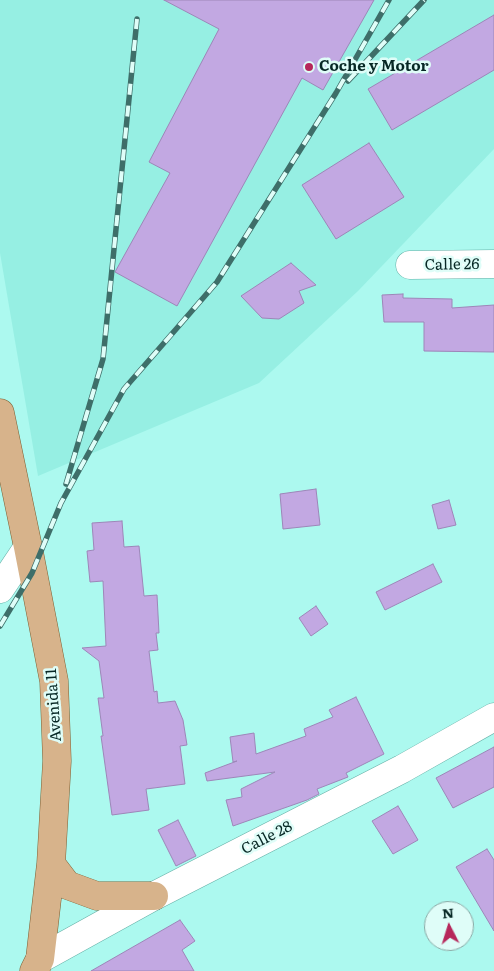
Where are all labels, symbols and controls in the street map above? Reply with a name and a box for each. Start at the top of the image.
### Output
place label: Coche y Motor [319,58,429,76]
marker: Coche y Motor [303,61,315,73]
street label: Calle 26 [424,256,480,274]
street label: Avenida 11 [42,668,66,742]
street label: Calle 28 [238,818,296,858]
north arrow [424,901,474,951]
text: N [441,902,455,923]

